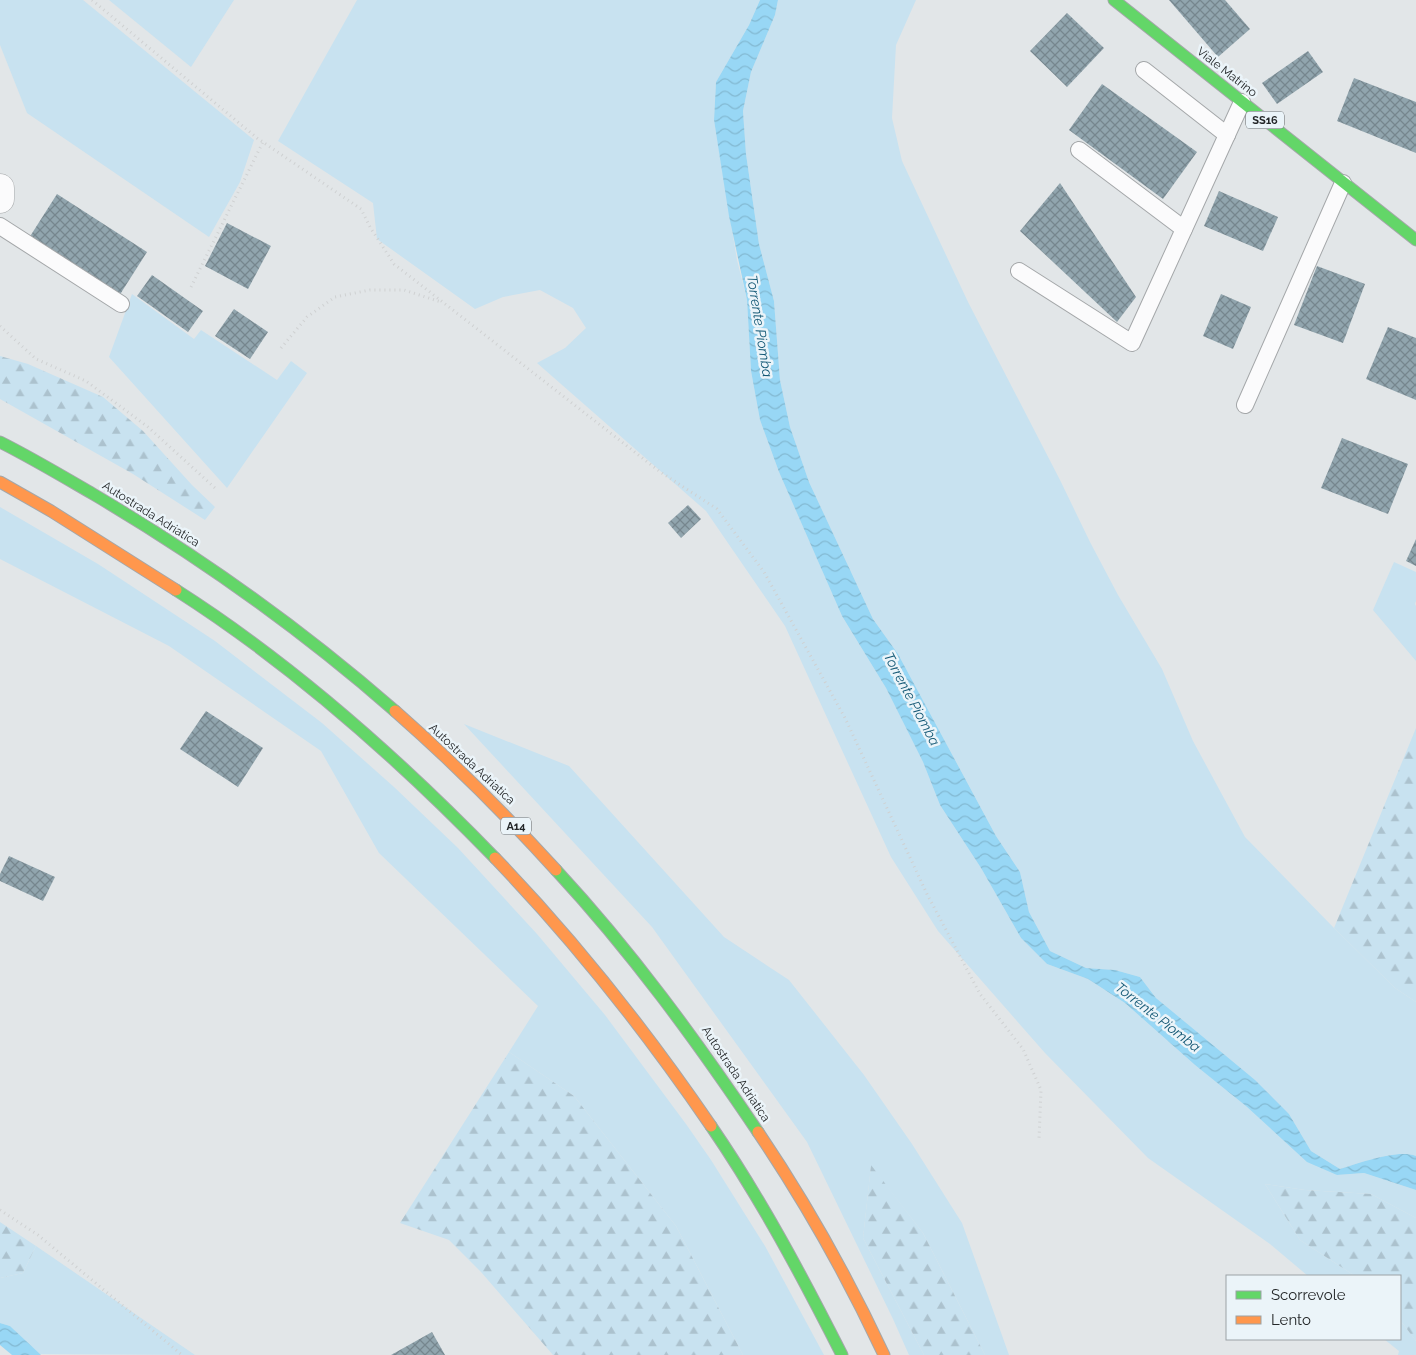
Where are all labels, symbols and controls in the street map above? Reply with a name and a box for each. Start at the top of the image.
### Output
street label: Viale Matrino [1194,44,1260,100]
road number: SS16 [1246,112,1284,128]
water label: Torrente Piomba [744,274,776,378]
street label: Autostrada Adriatica [100,478,202,550]
water label: Torrente Piomba [881,650,943,748]
street label: Autostrada Adriatica [426,721,518,807]
road number: A14 [501,818,531,834]
water label: Torrente Piomba [1112,979,1204,1055]
street label: Autostrada Adriatica [699,1024,773,1124]
legend [1226,1275,1401,1340]
text: Scorrevole [1271,1286,1346,1304]
text: Lento [1271,1311,1311,1329]

